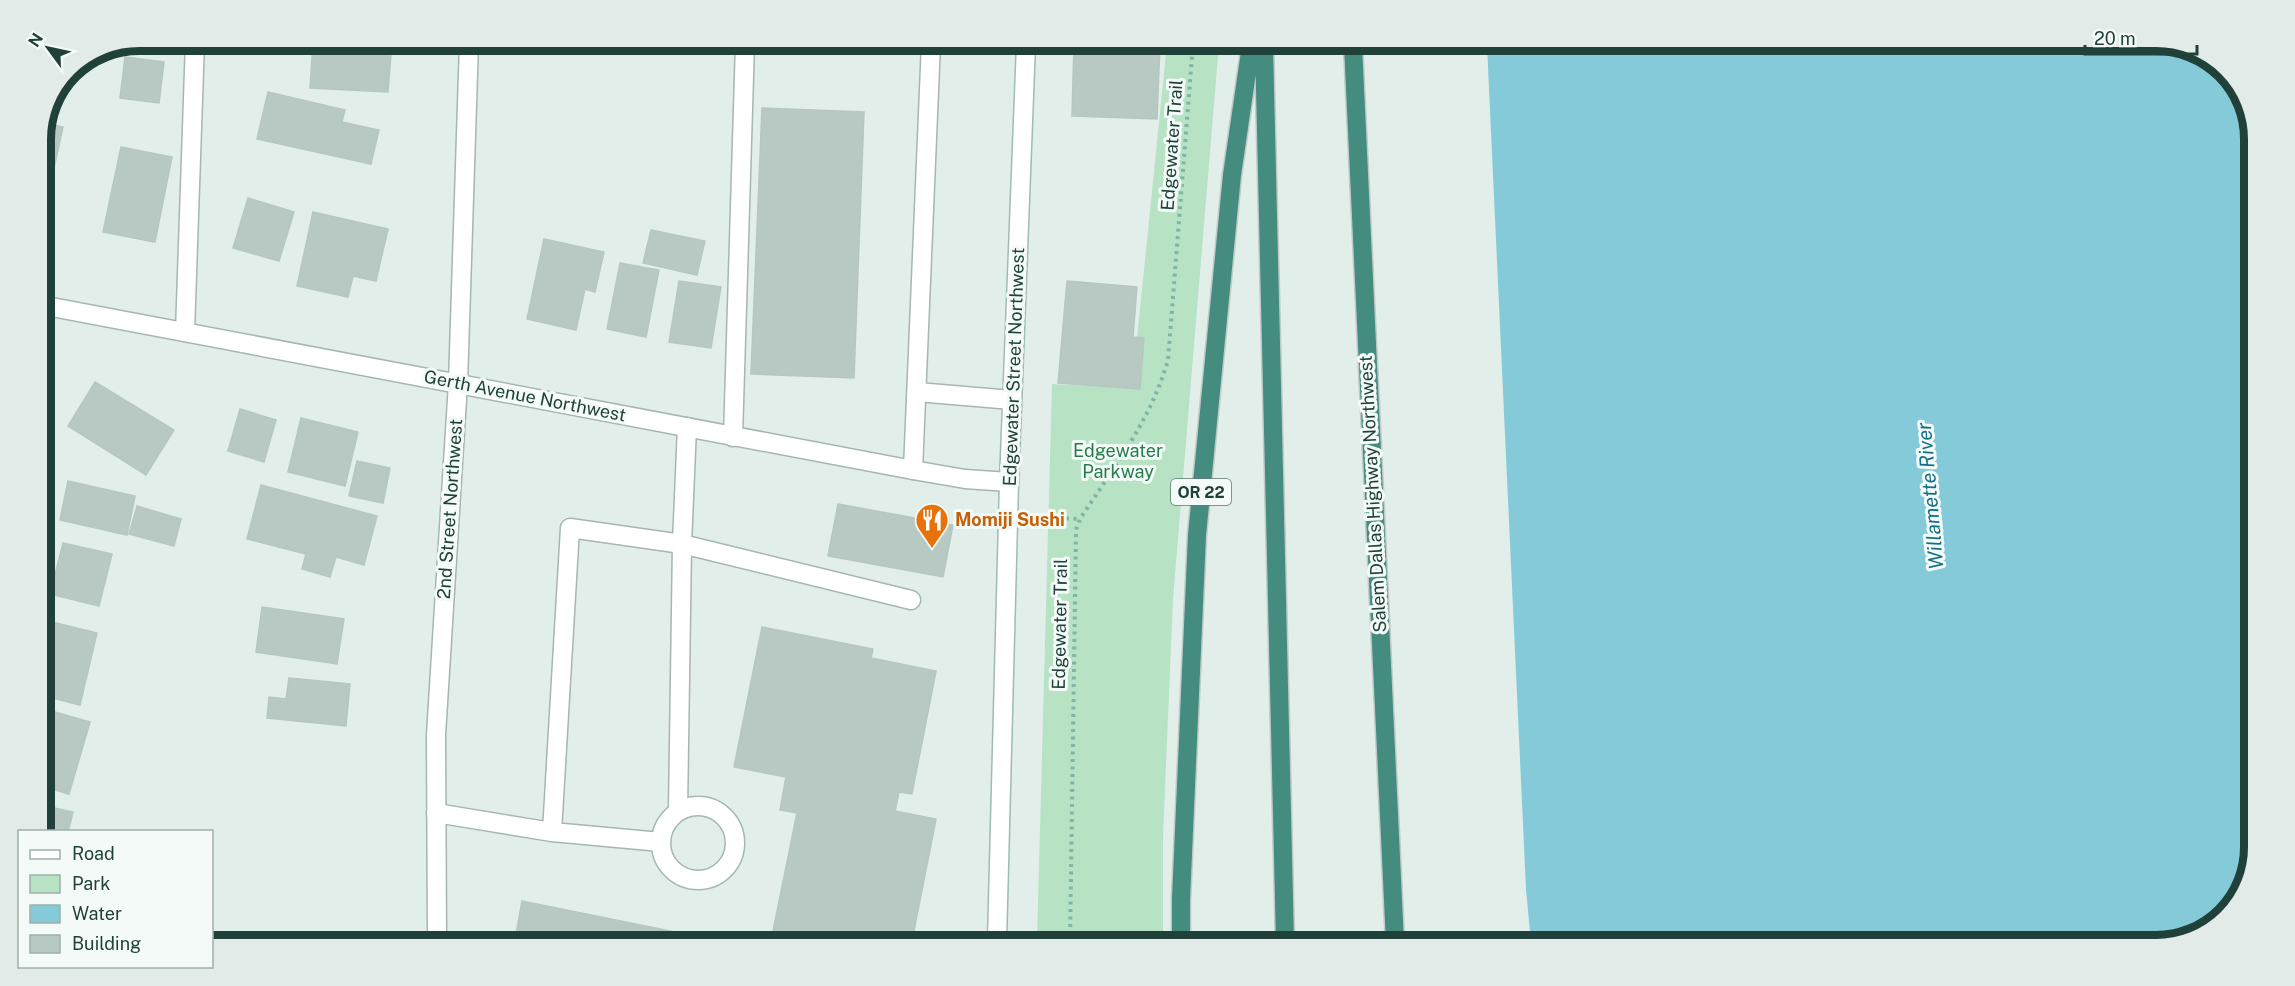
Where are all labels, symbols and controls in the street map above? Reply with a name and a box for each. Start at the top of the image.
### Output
north arrow [18,18,78,78]
scale bar [2085,18,2198,56]
text: 20 m [2094,28,2136,49]
text: N [24,30,47,51]
street label: Edgewater Trail [1156,79,1187,211]
street label: Edgewater Street Northwest [999,247,1028,487]
street label: Salem Dallas Highway Northwest [1355,355,1390,633]
street label: Gerth Avenue Northwest [422,366,628,425]
street label: 2nd Street Northwest [433,418,466,600]
water label: Willamette River [1912,421,1948,570]
park label: Edgewater Parkway [1073,440,1163,482]
road number: OR 22 [1171,479,1231,505]
restaurant icon: Momiji Sushi [914,502,950,549]
place label: Momiji Sushi [955,509,1065,530]
street label: Edgewater Trail [1048,558,1071,690]
legend [18,830,213,968]
text: Road [72,843,115,864]
text: Park [72,873,110,894]
text: Water [72,903,122,924]
text: Building [72,933,141,954]

